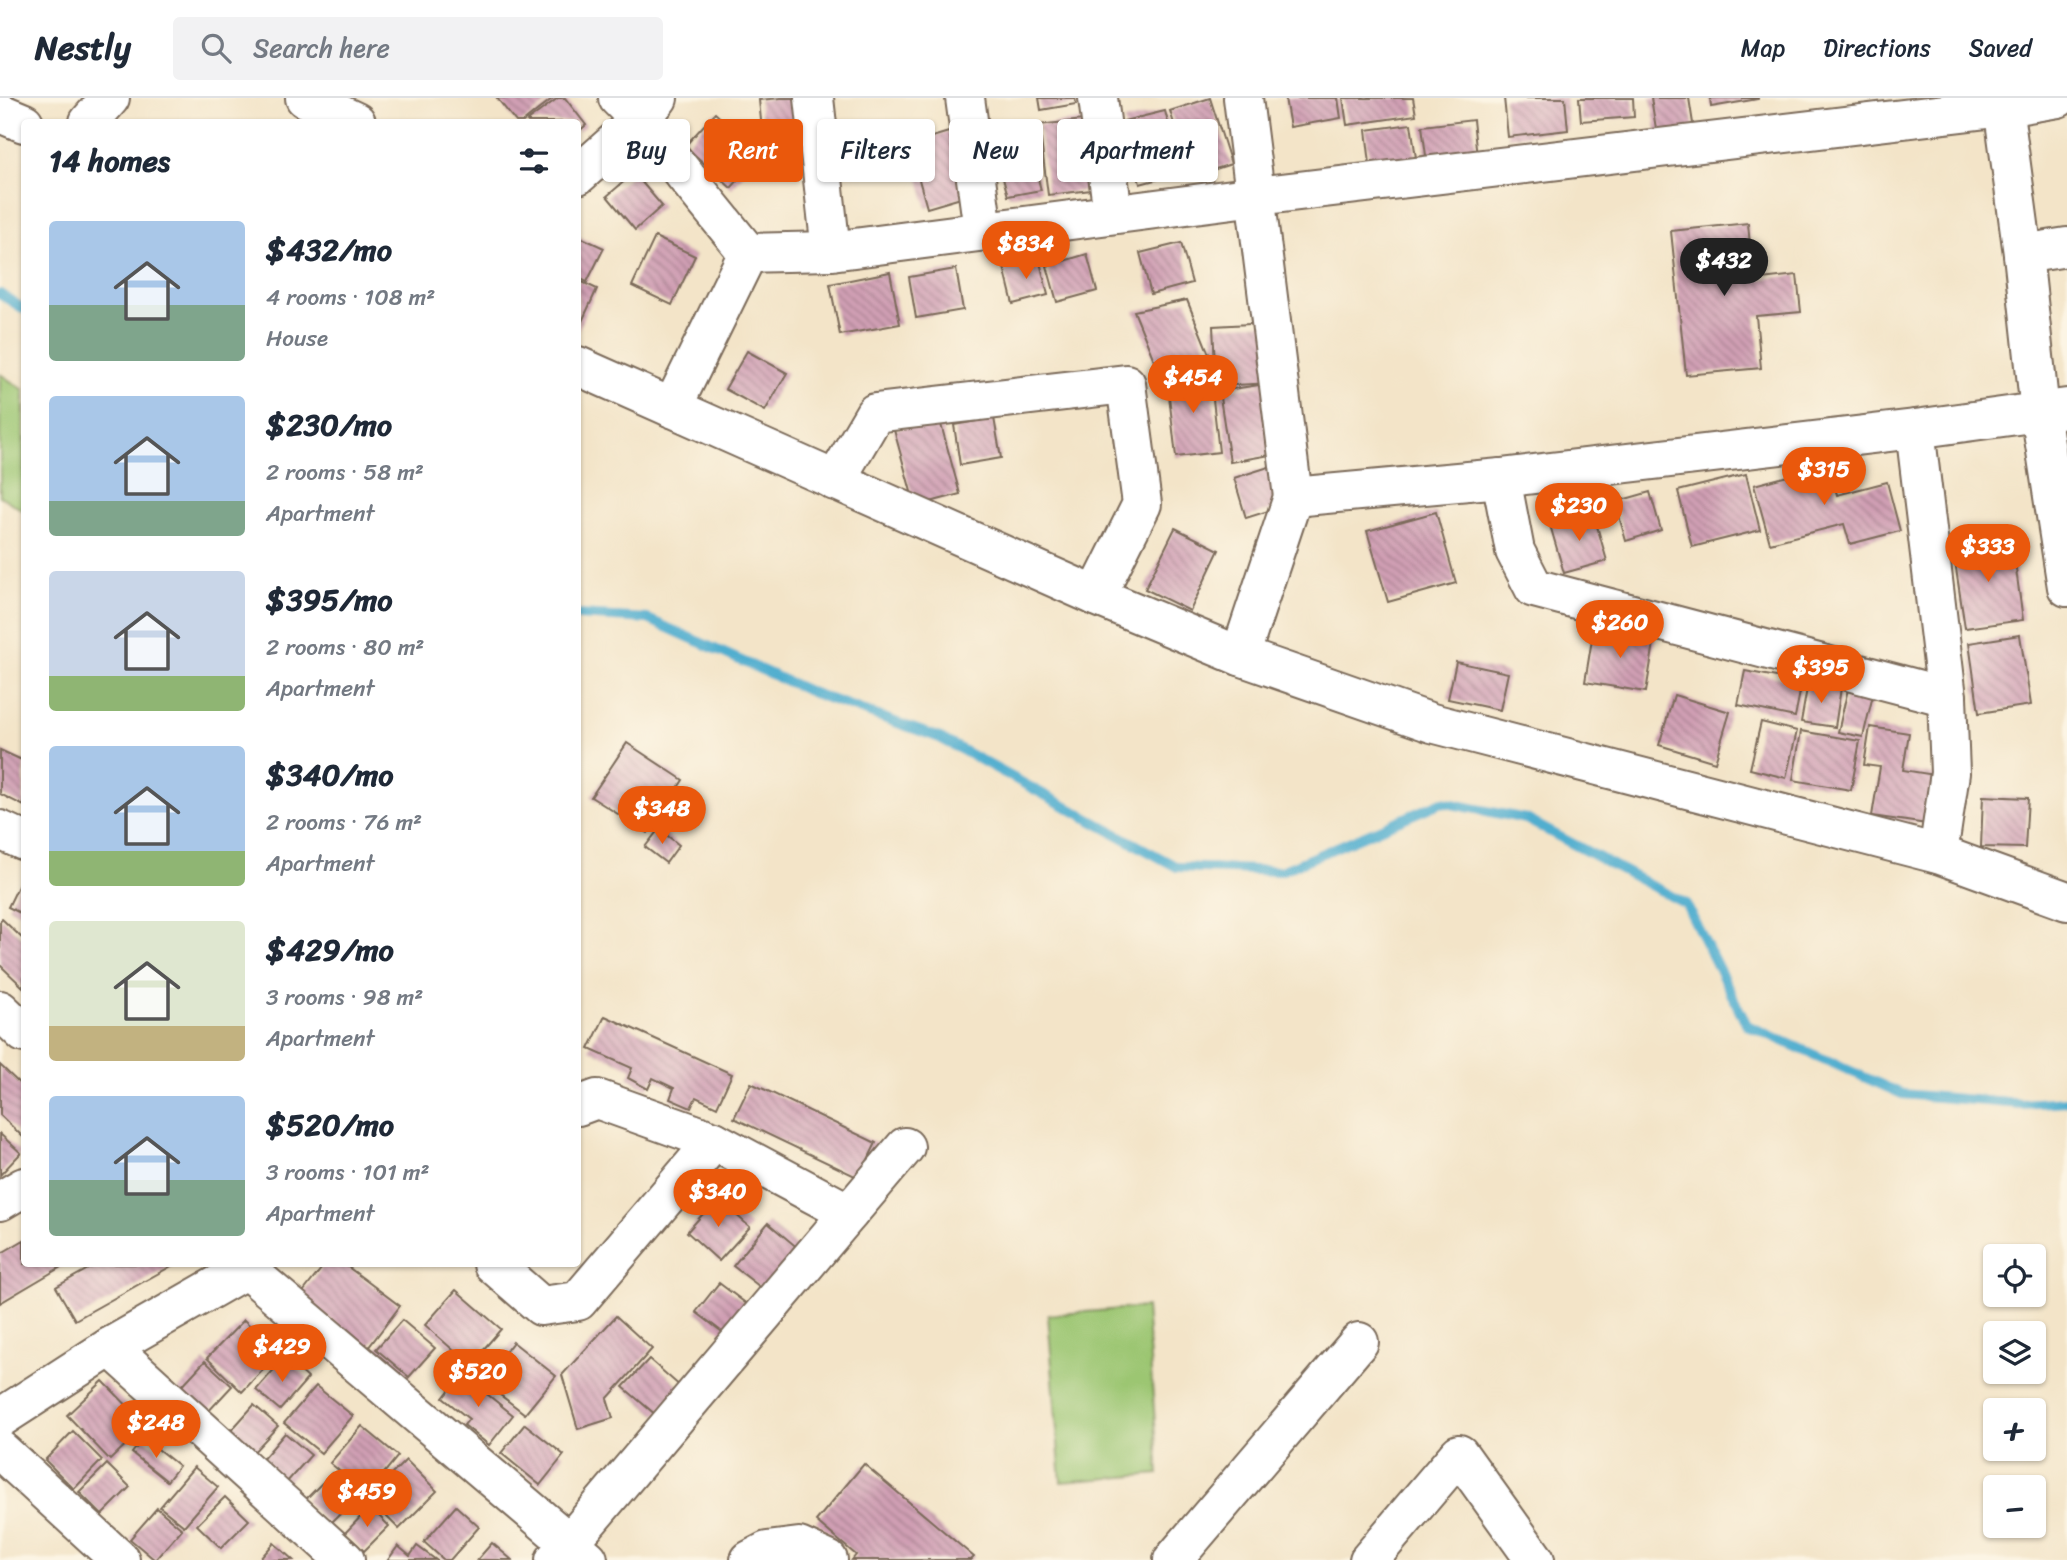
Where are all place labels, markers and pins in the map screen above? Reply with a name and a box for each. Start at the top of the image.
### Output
pin: $834 [985,222,1067,281]
pin: $432 [1683,238,1765,298]
pin: $454 [1152,356,1234,415]
pin: $315 [1783,448,1865,507]
pin: $230 [1538,484,1620,543]
pin: $333 [1947,524,2029,584]
pin: $260 [1579,601,1661,660]
pin: $395 [1780,646,1862,705]
pin: $348 [621,786,703,846]
pin: $340 [677,1170,759,1229]
pin: $429 [241,1324,323,1384]
pin: $520 [437,1350,519,1409]
pin: $248 [115,1400,197,1460]
pin: $459 [326,1470,408,1529]

